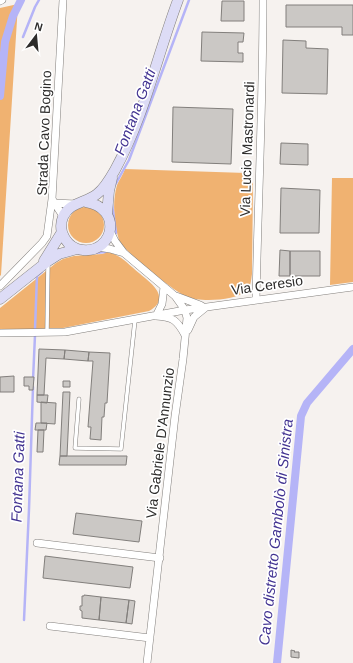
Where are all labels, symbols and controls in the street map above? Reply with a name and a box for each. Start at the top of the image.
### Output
north arrow [16,16,56,56]
text: N [33,20,44,33]
water label: Fontana Gatti [110,66,159,157]
street label: Strada Cavo Bogino [34,70,54,196]
street label: Via Lucio Mastronardi [237,81,257,217]
street label: Via Ceresio [230,272,304,298]
street label: Via Gabriele D'Annunzio [143,366,177,519]
water label: Cavo distretto Gambolò di Sinistra [255,418,296,646]
water label: Fontana Gatti [7,431,28,523]

